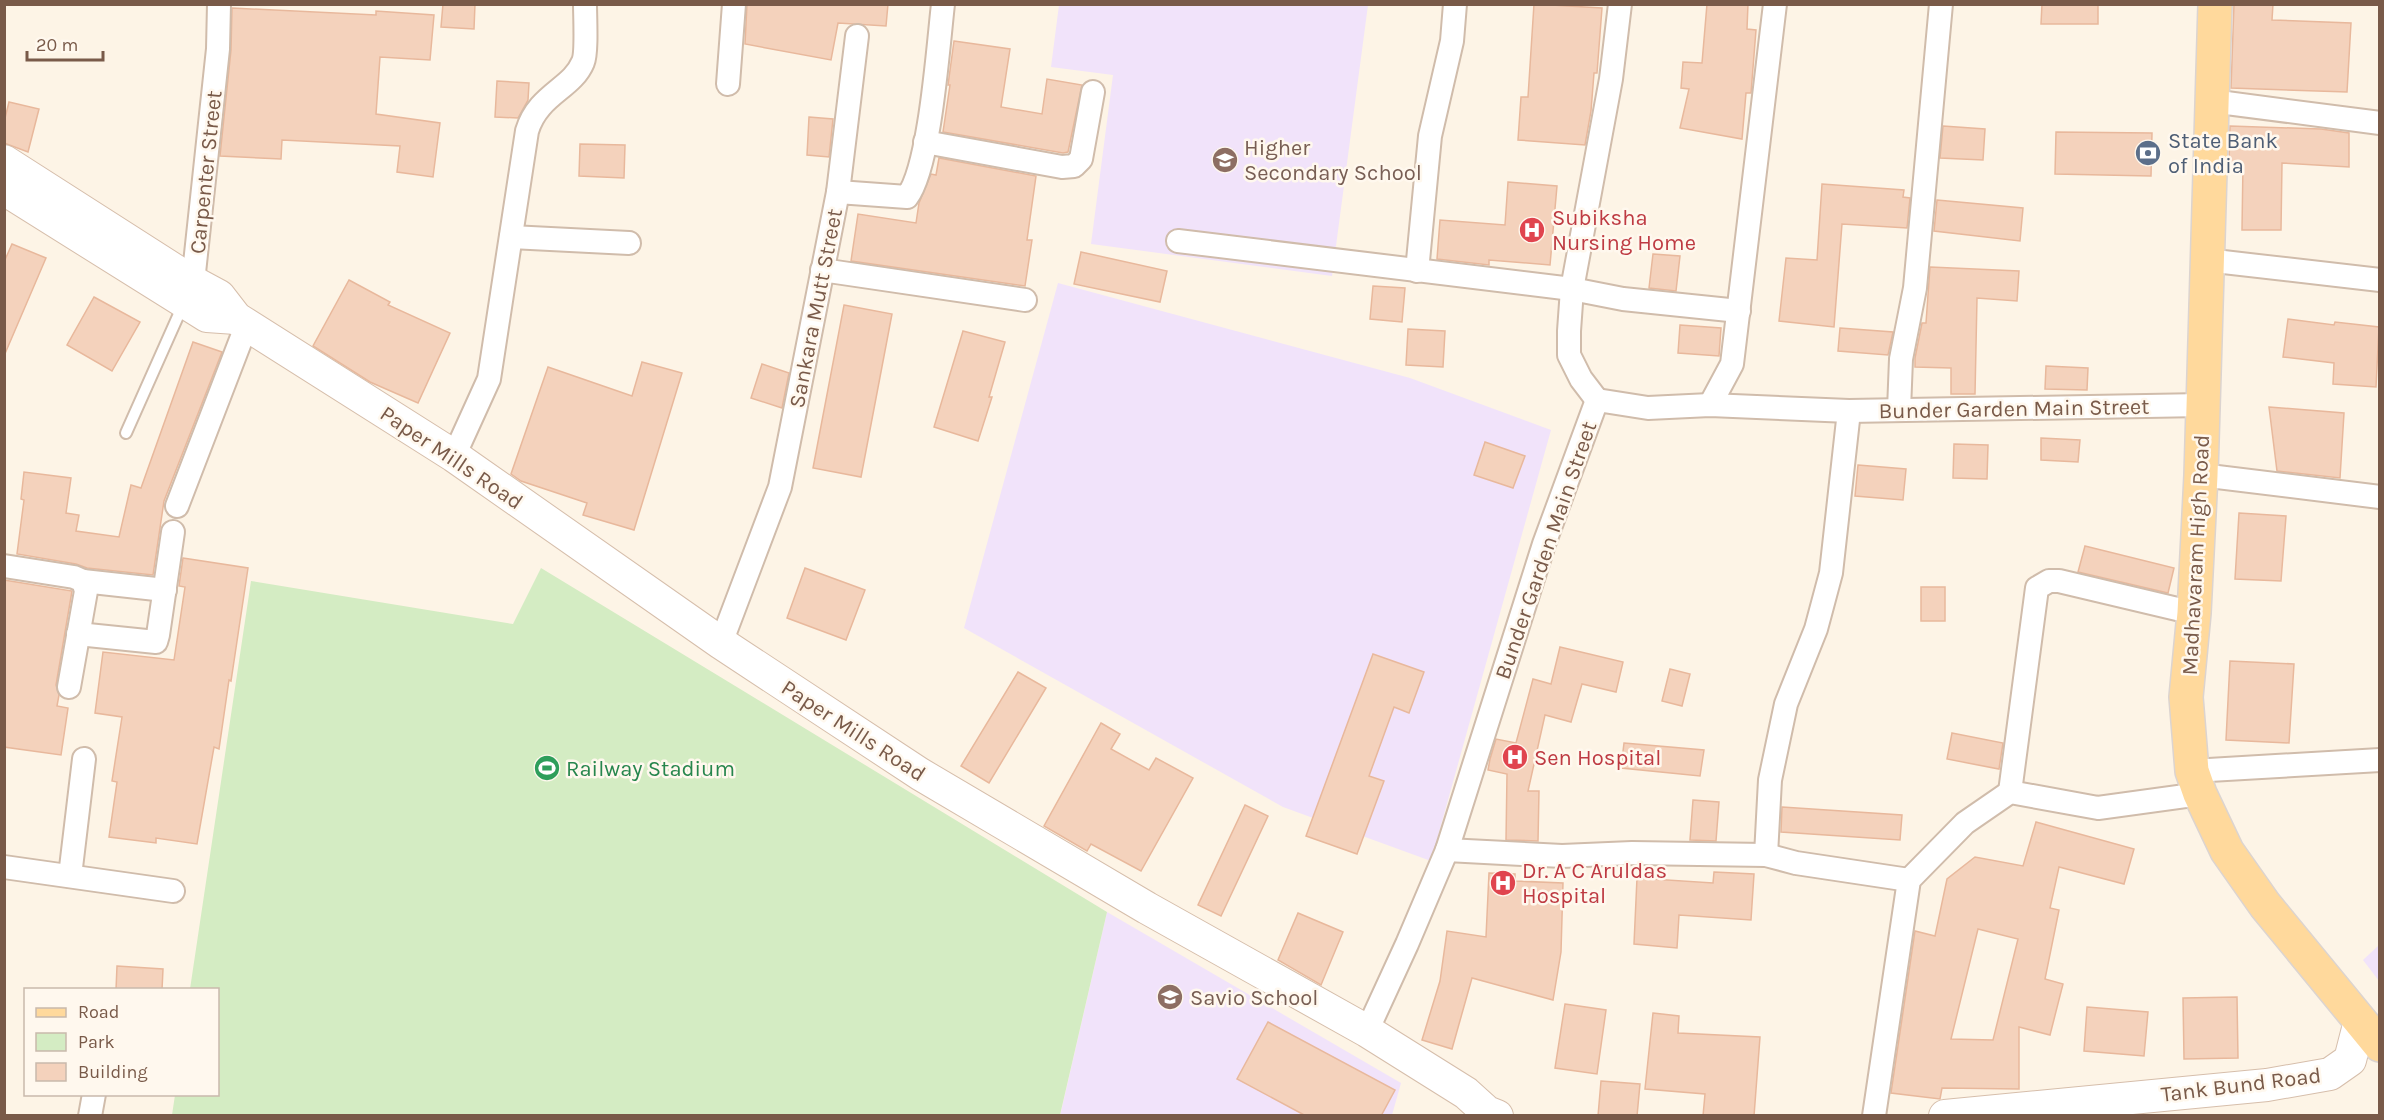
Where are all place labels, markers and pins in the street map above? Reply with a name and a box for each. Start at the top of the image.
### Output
place label: State Bank of India [2168,128,2278,179]
place label: Higher Secondary School [1244,135,1422,186]
bank icon: State Bank of India [2133,138,2163,168]
school or university icon: Higher Secondary School [1210,145,1240,175]
place label: Subiksha Nursing Home [1552,205,1696,256]
hospital icon: Subiksha Nursing Home [1517,215,1547,245]
hospital icon: Sen Hospital [1500,742,1530,772]
place label: Sen Hospital [1534,745,1661,771]
sports icon: Railway Stadium [532,753,562,783]
place label: Railway Stadium [566,756,735,782]
place label: Dr. A C Aruldas Hospital [1522,858,1667,909]
hospital icon: Dr. A C Aruldas Hospital [1488,868,1518,898]
school or university icon: Savio School [1155,982,1185,1012]
place label: Savio School [1190,985,1318,1011]

